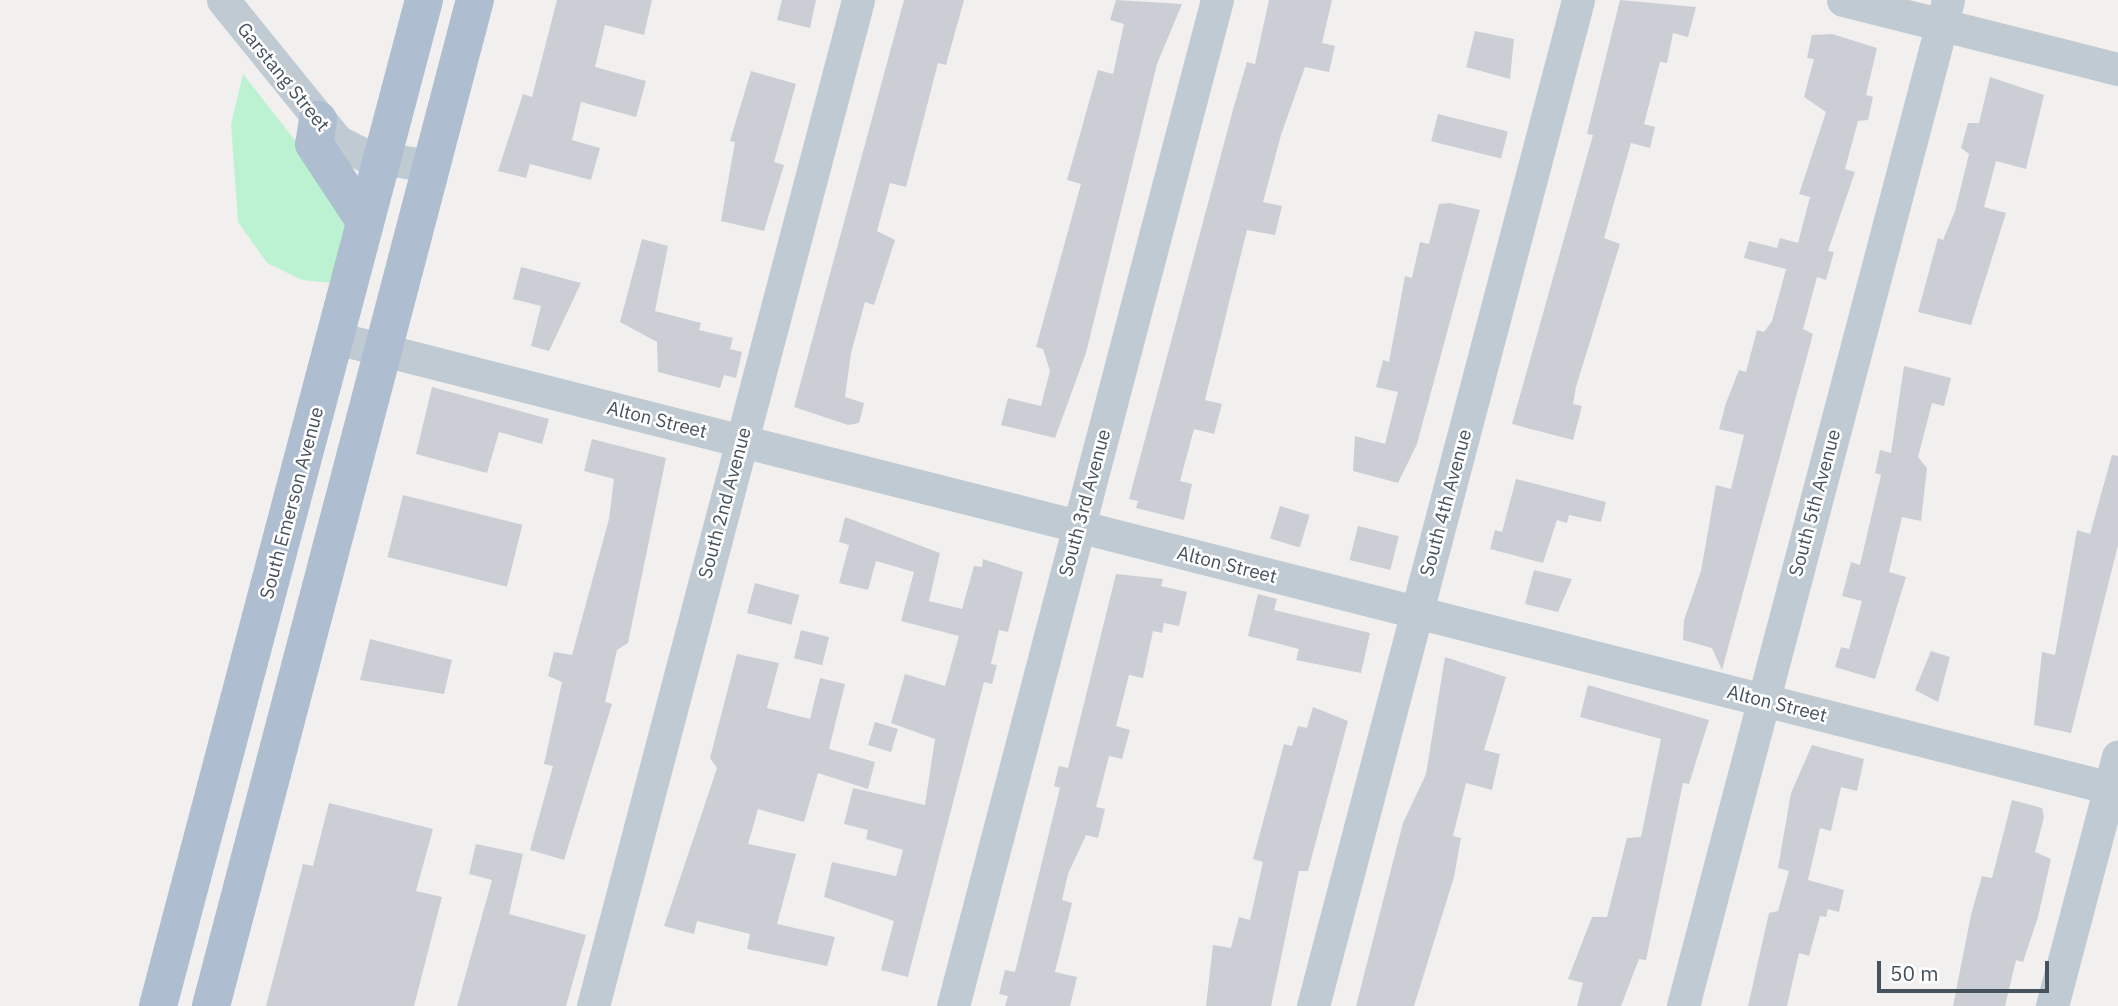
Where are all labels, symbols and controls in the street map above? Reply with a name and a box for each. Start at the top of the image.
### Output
street label: Garstang Street [232,18,334,136]
street label: Alton Street [605,397,709,443]
street label: South Emerson Avenue [255,404,329,602]
street label: South 2nd Avenue [694,425,756,581]
street label: South 3rd Avenue [1054,427,1116,579]
street label: South 4th Avenue [1415,427,1477,579]
street label: South 5th Avenue [1784,427,1846,579]
street label: Alton Street [1175,542,1279,588]
street label: Alton Street [1725,681,1829,727]
scale bar [1880,946,2052,990]
text: 50 m [1890,959,1939,987]

